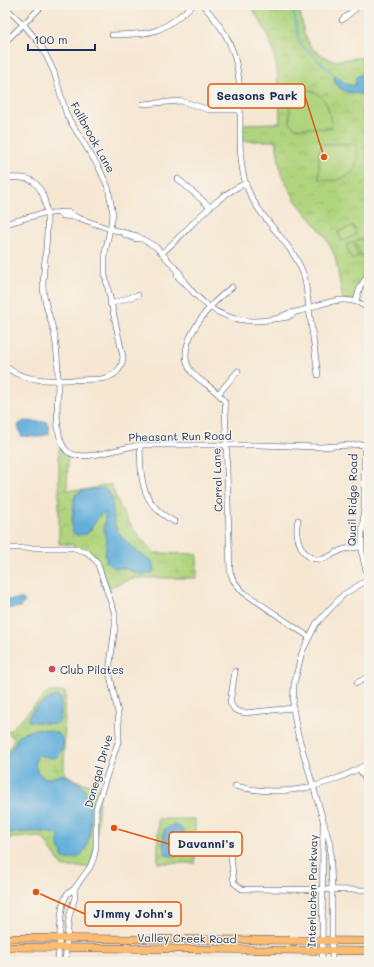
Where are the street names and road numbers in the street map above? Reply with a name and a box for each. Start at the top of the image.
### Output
street label: Fallbrook Lane [67,99,119,175]
street label: Pheasant Run Road [128,428,232,444]
street label: Corral Lane [208,448,226,512]
street label: Quail Ridge Road [344,454,360,546]
street label: Donegal Drive [80,732,116,809]
street label: Interlachen Parkway [304,834,320,948]
street label: Valley Creek Road [137,930,237,946]

